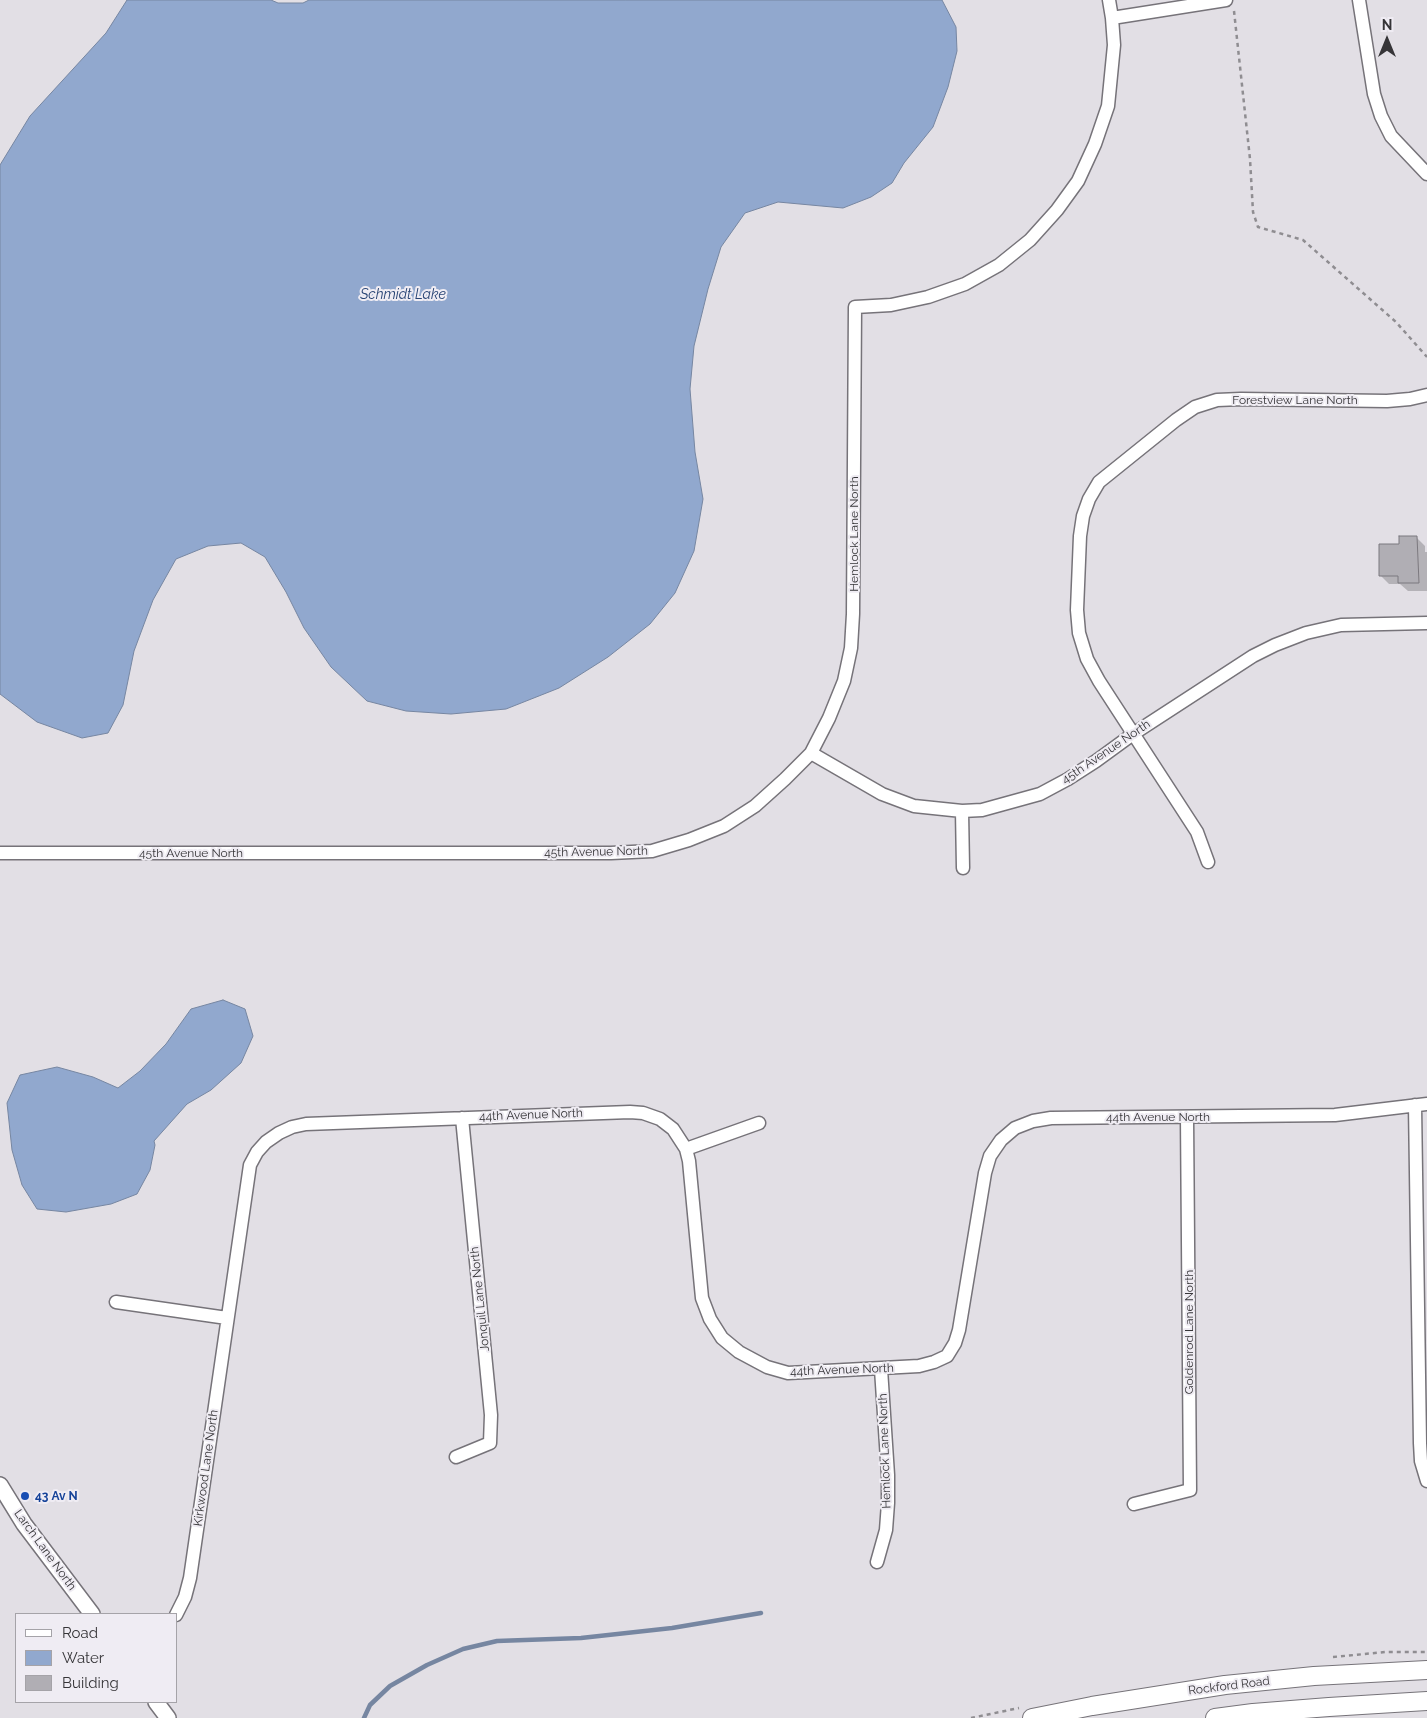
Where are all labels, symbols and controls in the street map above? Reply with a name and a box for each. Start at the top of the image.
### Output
north arrow [1362,15,1412,65]
text: N [1382,17,1392,33]
water label: Schmidt Lake [360,287,446,303]
street label: Forestview Lane North [1232,393,1358,407]
street label: Hemlock Lane North [847,476,861,592]
street label: 45th Avenue North [1059,717,1153,787]
street label: 45th Avenue North [544,844,648,860]
street label: 45th Avenue North [139,846,243,860]
street label: 44th Avenue North [479,1106,583,1124]
street label: 44th Avenue North [1106,1110,1210,1124]
street label: Jonquil Lane North [467,1246,493,1352]
street label: Goldenrod Lane North [1182,1270,1196,1394]
street label: 44th Avenue North [790,1361,894,1379]
street label: Hemlock Lane North [876,1393,894,1509]
street label: Kirkwood Lane North [191,1409,221,1527]
place label: 43 Av N [35,1489,78,1503]
marker: 43 Av N [19,1490,31,1502]
street label: Larch Lane North [11,1507,79,1593]
legend [15,1613,178,1703]
text: Road [62,1624,98,1642]
text: Water [62,1649,104,1667]
text: Building [62,1674,119,1692]
street label: Rockford Road [1187,1674,1271,1698]

